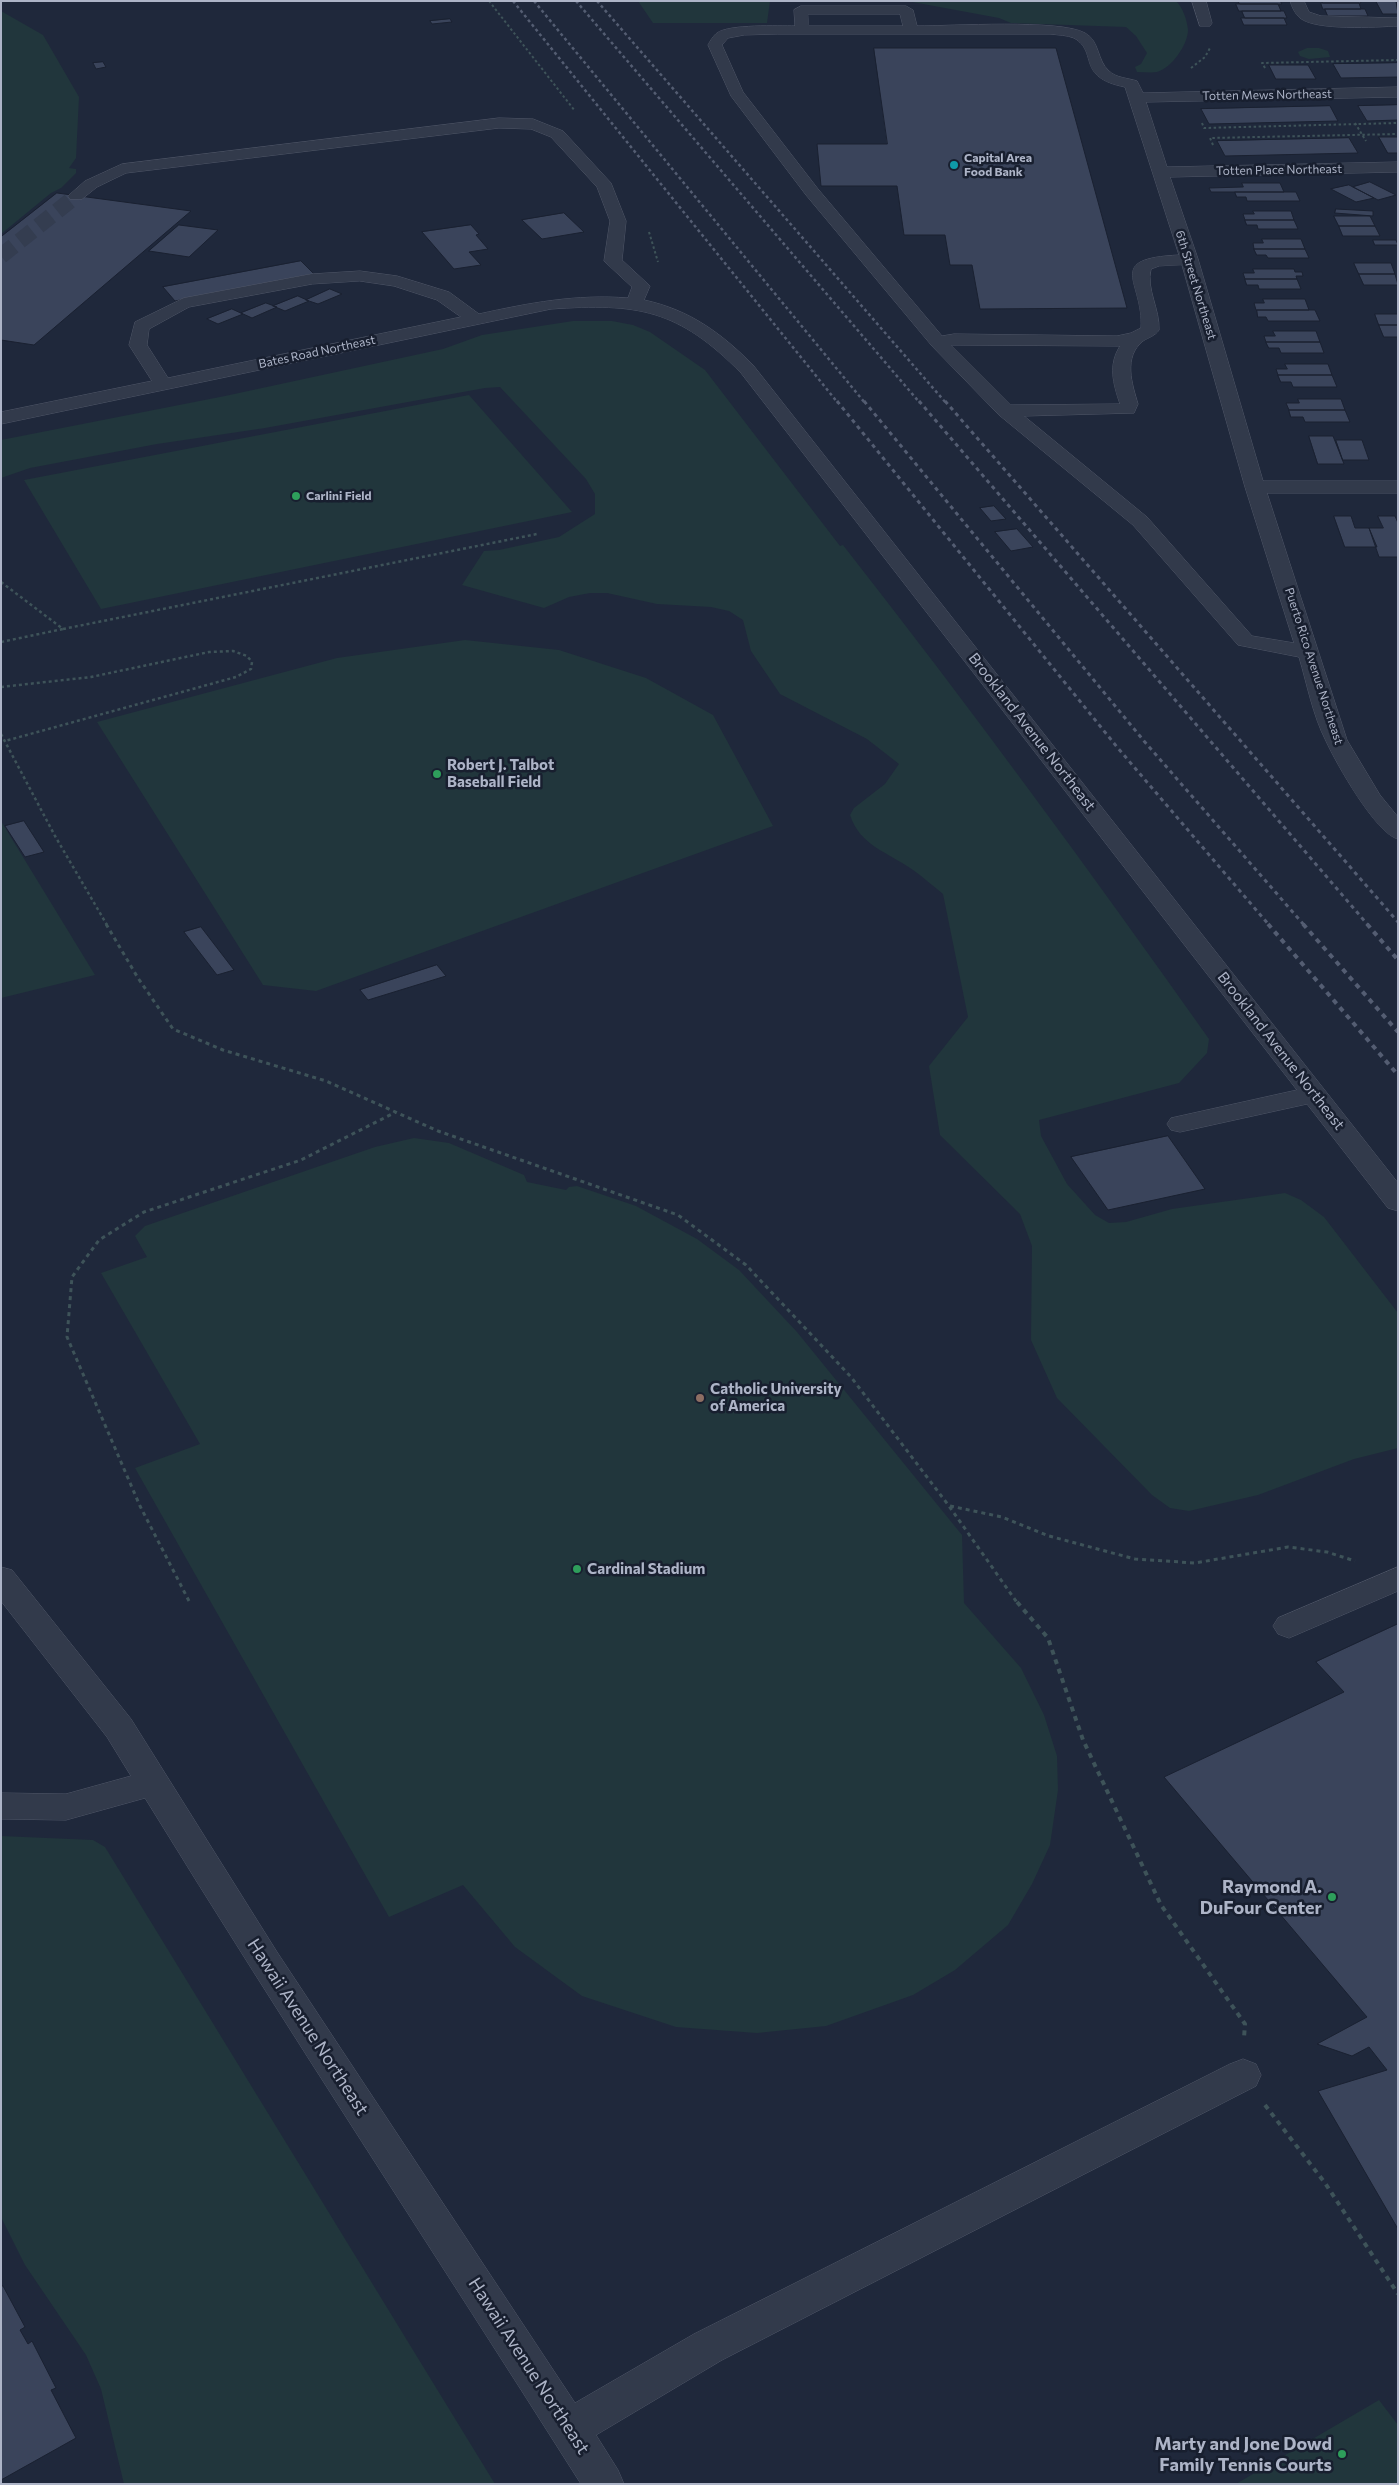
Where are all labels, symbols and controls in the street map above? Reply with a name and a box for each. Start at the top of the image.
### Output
street label: Totten Mews Northeast [1202,87,1332,103]
place label: Capital Area Food Bank [964,151,1032,179]
marker: Capital Area Food Bank [948,159,960,171]
street label: Totten Place Northeast [1216,162,1342,178]
street label: 6th Street Northeast [1173,229,1219,341]
street label: Bates Road Northeast [257,333,377,371]
place label: Carlini Field [306,489,372,503]
marker: Carlini Field [290,490,302,502]
street label: Puerto Rico Avenue Northeast [1282,586,1346,746]
street label: Brookland Avenue Northeast [965,649,1099,815]
place label: Robert J. Talbot Baseball Field [447,756,554,791]
marker: Robert J. Talbot Baseball Field [431,768,443,780]
street label: Brookland Avenue Northeast [1214,968,1348,1134]
place label: Catholic University of America [710,1380,842,1415]
marker: Catholic University of America [694,1392,706,1404]
place label: Cardinal Stadium [587,1560,705,1578]
marker: Cardinal Stadium [571,1563,583,1575]
place label: Raymond A. DuFour Center [1200,1876,1322,1918]
marker: Raymond A. DuFour Center [1326,1891,1338,1903]
street label: Hawaii Avenue Northeast [243,1935,373,2119]
street label: Hawaii Avenue Northeast [464,2274,594,2458]
place label: Marty and Jone Dowd Family Tennis Courts [1155,2433,1332,2476]
marker: Marty and Jone Dowd Family Tennis Courts [1336,2448,1348,2460]

